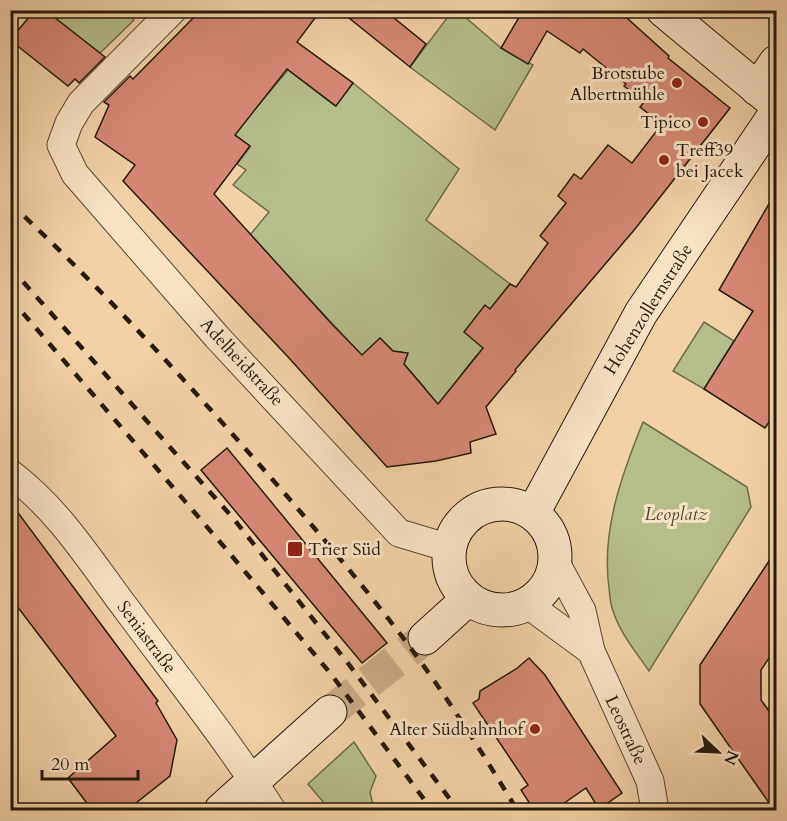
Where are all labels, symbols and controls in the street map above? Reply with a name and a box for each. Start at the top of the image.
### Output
place label: Brotstube Albertmühle [570,61,665,107]
marker: Brotstube Albertmühle [670,76,684,90]
place label: Tipico [640,110,691,135]
marker: Tipico [696,115,710,129]
place label: Treff39 bei Jacek [676,138,744,184]
marker: Treff39 bei Jacek [657,153,671,167]
street label: Hohenzollernstraße [598,239,699,379]
street label: Adelheidstraße [194,313,289,412]
park label: Leoplatz [644,502,708,527]
place label: Trier Süd [308,537,381,562]
marker: Trier Süd [286,540,304,558]
street label: Seniastraße [111,596,182,679]
street label: Leostraße [599,692,652,769]
place label: Alter Südbahnhof [389,717,527,742]
marker: Alter Südbahnhof [528,722,542,736]
north arrow [688,722,748,782]
scale bar [42,743,138,781]
text: N [718,747,744,768]
text: 20 m [51,752,90,777]

